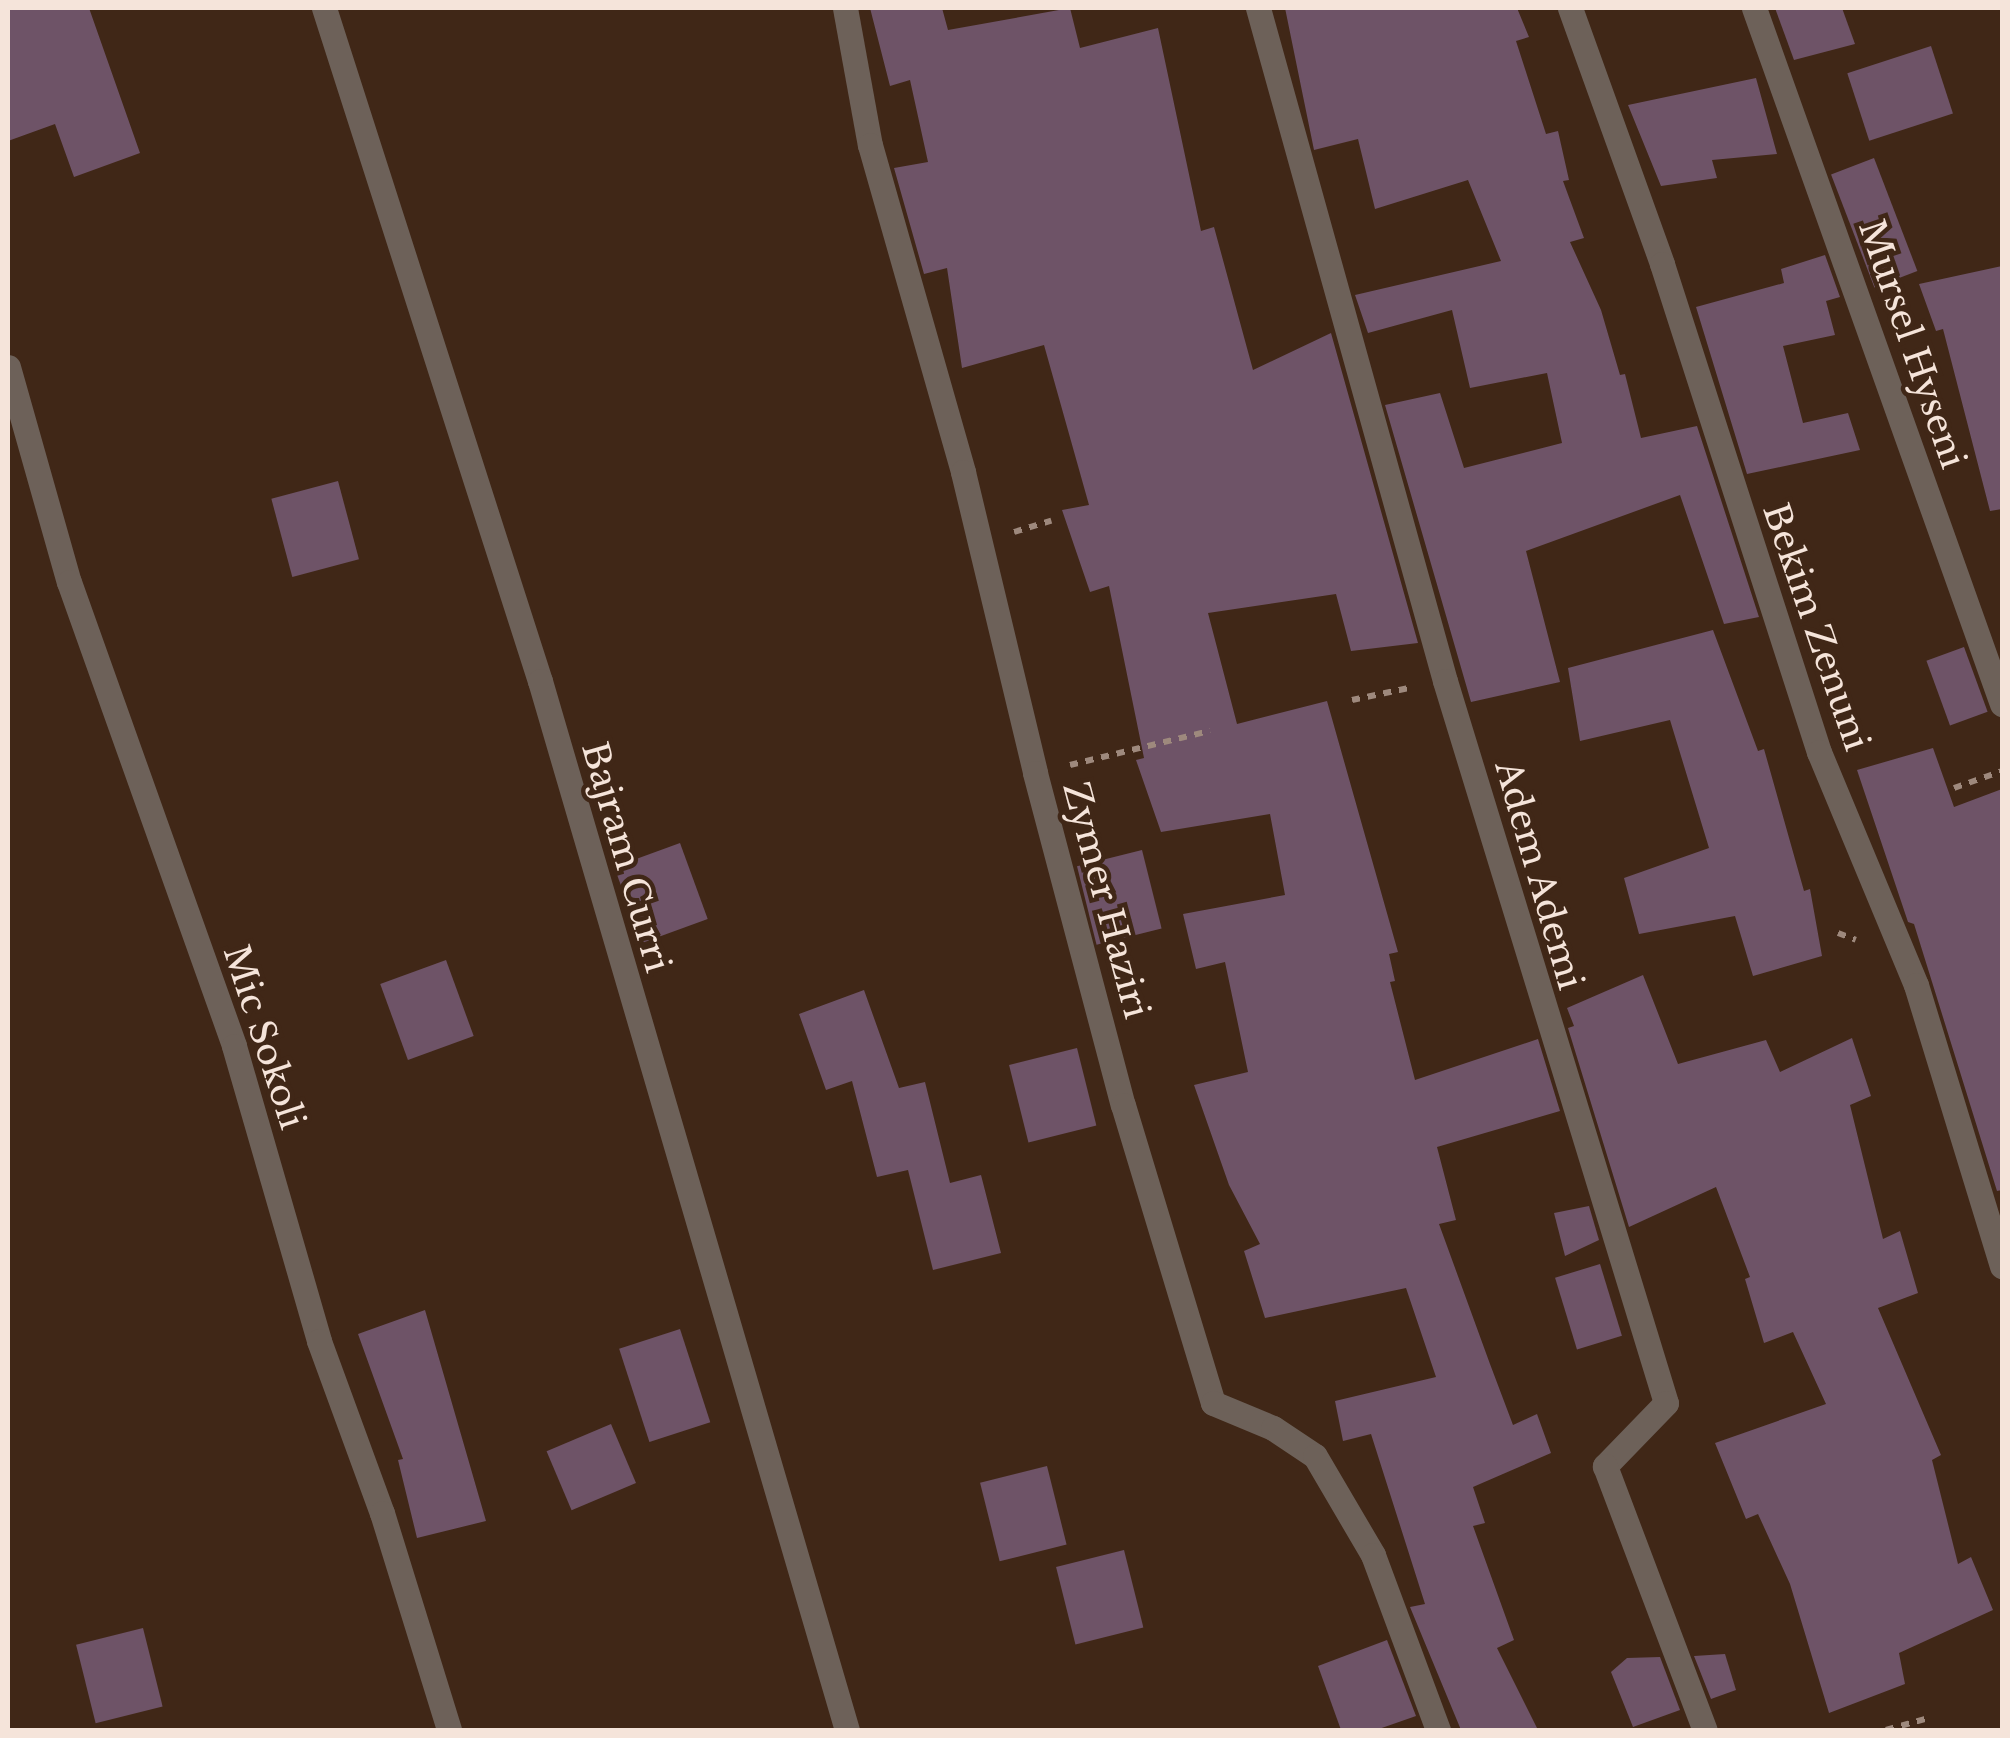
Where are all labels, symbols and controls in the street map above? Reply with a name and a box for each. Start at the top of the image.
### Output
street label: Mursel Hyseni [1850,214,1974,474]
street label: Bekim Zenuni [1754,498,1878,756]
street label: Bajram Curri [573,737,679,977]
street label: Adem Ademi [1486,755,1592,995]
street label: Zymer Haziri [1054,777,1158,1023]
street label: Mic Sokoli [215,940,313,1134]

